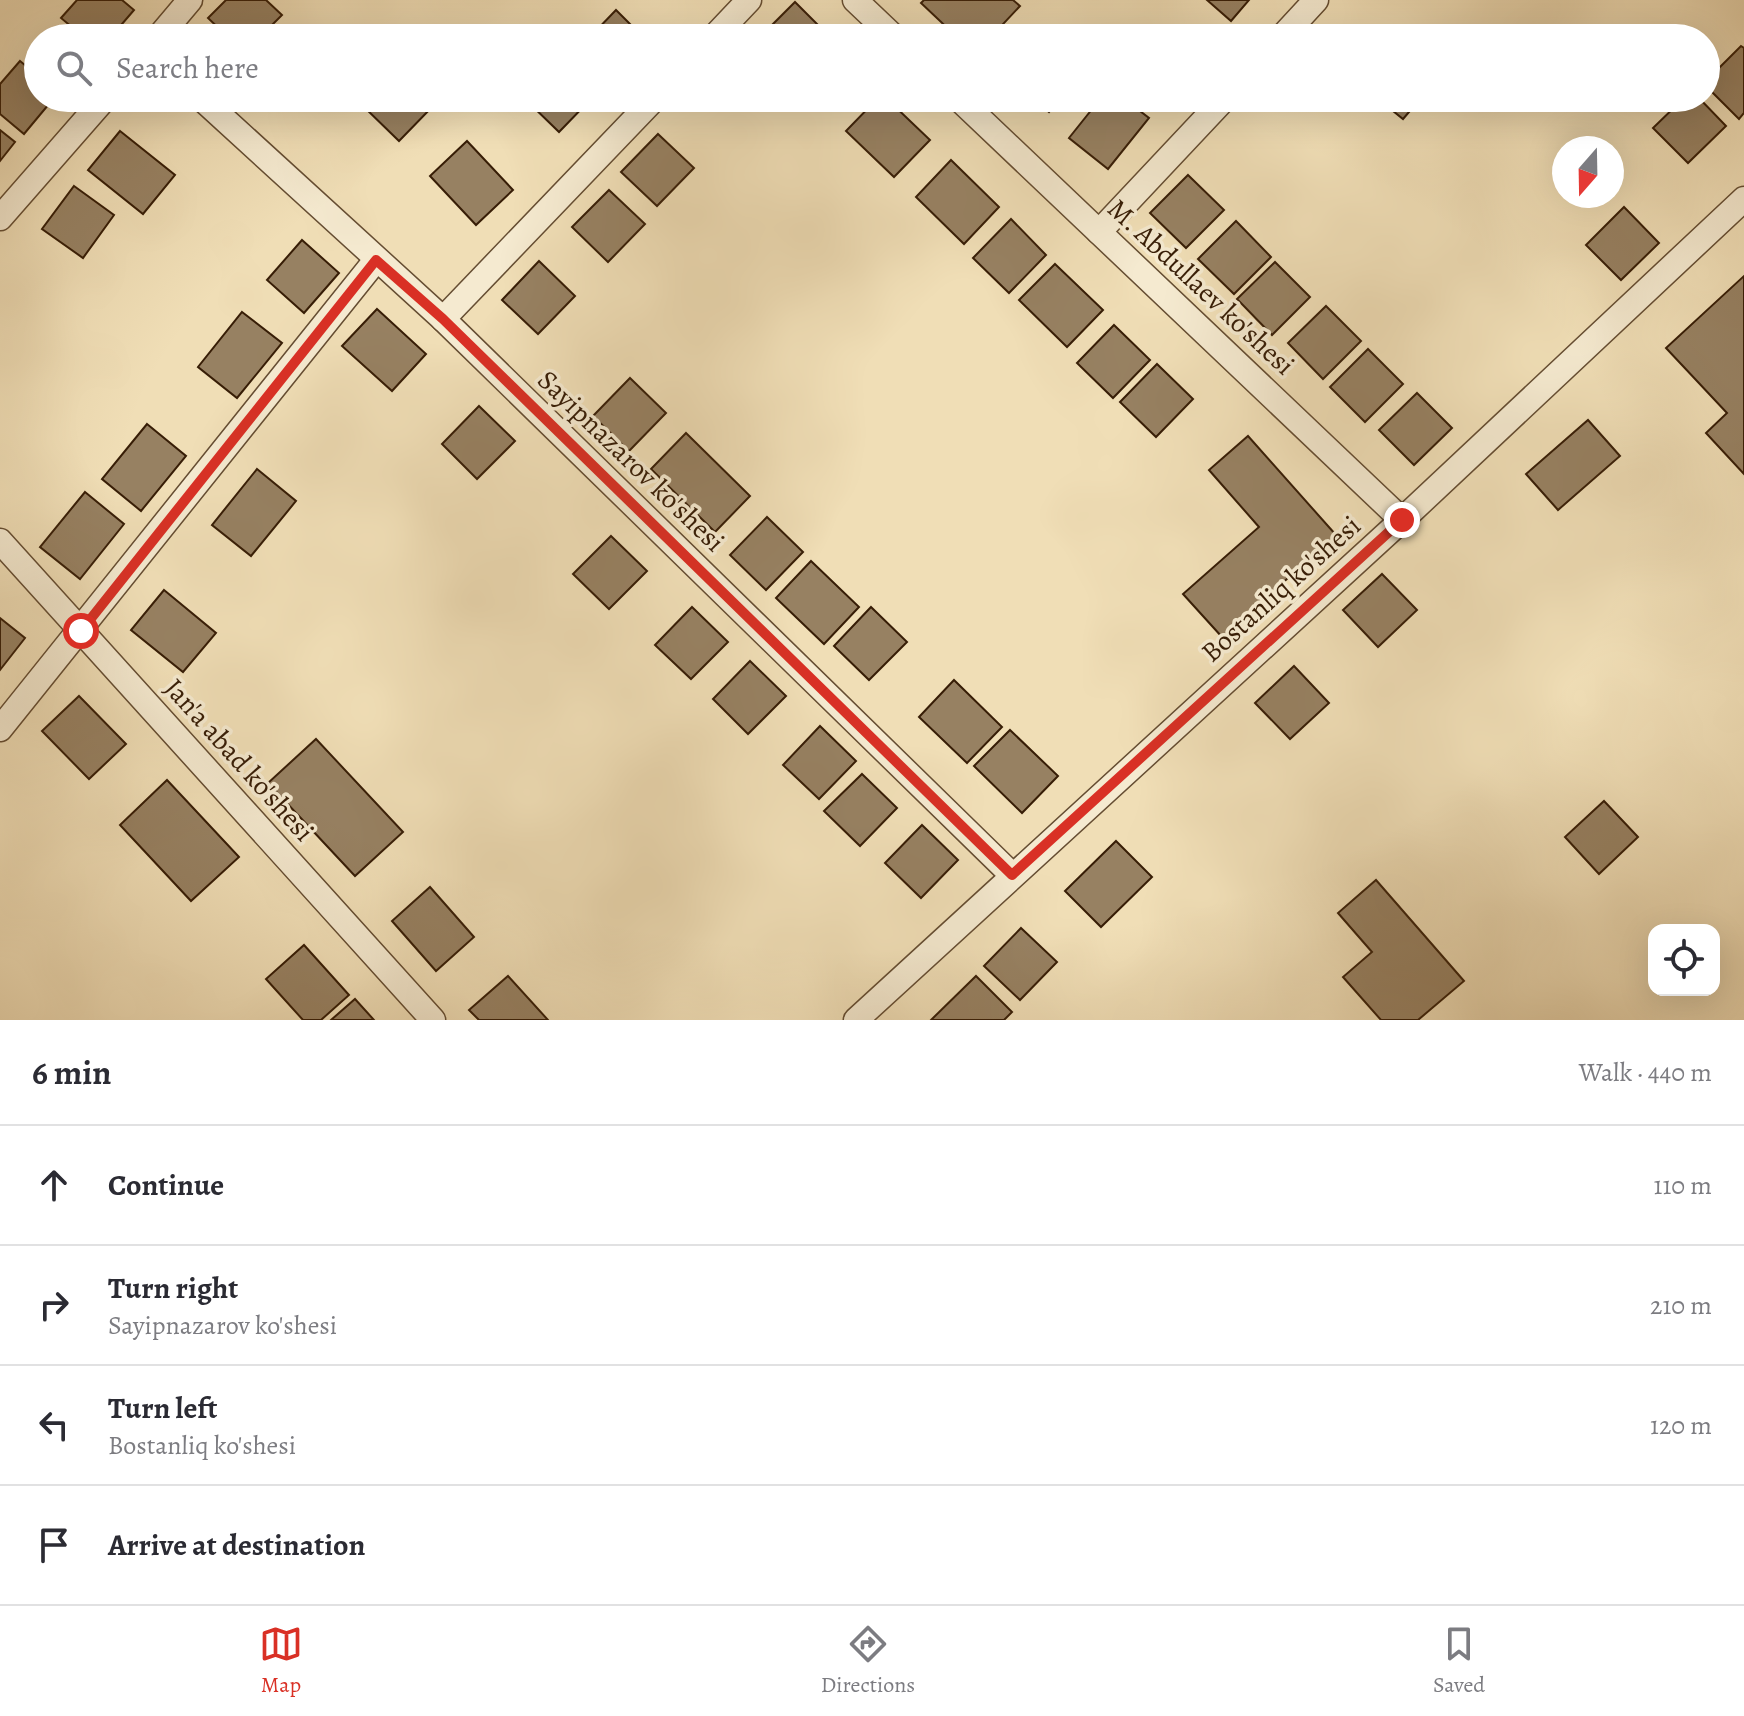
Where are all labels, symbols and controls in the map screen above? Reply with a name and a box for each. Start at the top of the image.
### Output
search box [24,24,1720,112]
icon: search [52,46,96,90]
text: Search here [116,48,259,88]
north arrow [1552,136,1624,208]
street label: M. Abdullaev ko'shesi [1099,190,1303,384]
street label: Sayipnazarov ko'shesi [529,362,733,560]
route end [1384,502,1420,538]
street label: Bostanliq ko'shesi [1193,507,1369,671]
route start [63,613,99,649]
street label: Jan'a abad ko'shesi [156,670,322,850]
map controls [1648,924,1720,996]
button: locate [1648,924,1720,996]
text: 6 min [32,1049,111,1096]
text: Walk · 440 m [1579,1055,1712,1090]
icon: ahead [32,1163,76,1207]
text: Continue [108,1165,224,1205]
text: 110 m [1654,1168,1712,1203]
text: Turn right [108,1268,238,1308]
icon: right [32,1283,76,1327]
text: 210 m [1650,1288,1712,1323]
text: Sayipnazarov ko'shesi [108,1308,337,1343]
text: Turn left [108,1388,217,1428]
icon: left [32,1403,76,1447]
text: 120 m [1650,1408,1712,1443]
text: Bostanliq ko'shesi [108,1428,296,1463]
icon: arrive [32,1523,76,1567]
text: Arrive at destination [108,1525,365,1565]
tab: Map [259,1622,303,1700]
tab: Directions [821,1622,915,1700]
tab: Saved [1433,1622,1485,1700]

